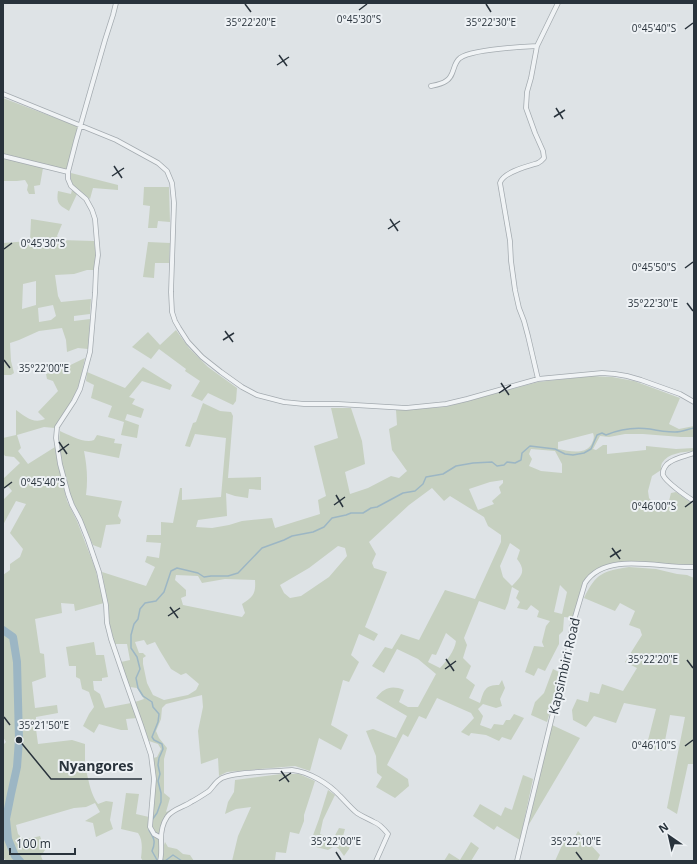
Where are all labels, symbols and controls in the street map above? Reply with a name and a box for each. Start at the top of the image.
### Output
text: 0°45'30"S [337,12,381,26]
text: 35°22'20"E [226,15,276,29]
text: 35°22'30"E [466,15,516,29]
text: 0°45'40"S [632,21,676,35]
text: 0°45'30"S [21,236,65,250]
text: 0°45'50"S [632,260,676,274]
text: 35°22'30"E [628,296,678,310]
text: 35°22'00"E [19,361,69,375]
text: 0°45'40"S [21,475,65,489]
text: 0°46'00"S [632,499,676,513]
street label: Kapsimbiri Road [544,616,584,716]
text: 35°22'20"E [628,652,678,666]
text: 35°21'50"E [19,718,69,732]
text: 0°46'10"S [632,738,676,752]
callout: Nyangores [51,753,142,779]
text: Nyangores [58,756,134,775]
north arrow [649,816,689,856]
text: N [655,819,671,836]
scale bar [10,830,75,856]
text: 35°22'00"E [311,834,361,848]
text: 35°22'10"E [551,834,601,848]
text: 100 m [16,835,51,852]

